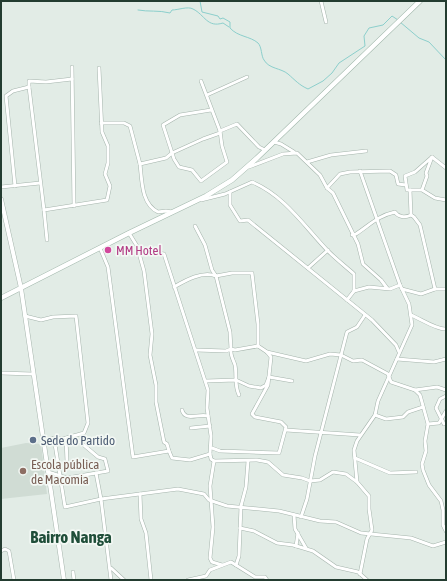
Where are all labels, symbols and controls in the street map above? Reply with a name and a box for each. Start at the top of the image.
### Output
place label: MM Hotel [116,243,162,258]
marker: MM Hotel [103,245,113,255]
place label: Sede do Partido [41,433,115,448]
marker: Sede do Partido [28,435,38,445]
place label: Escola pública de Macomia [31,457,99,487]
marker: Escola pública de Macomia [18,466,28,476]
district label: Bairro Nanga [30,527,112,547]

